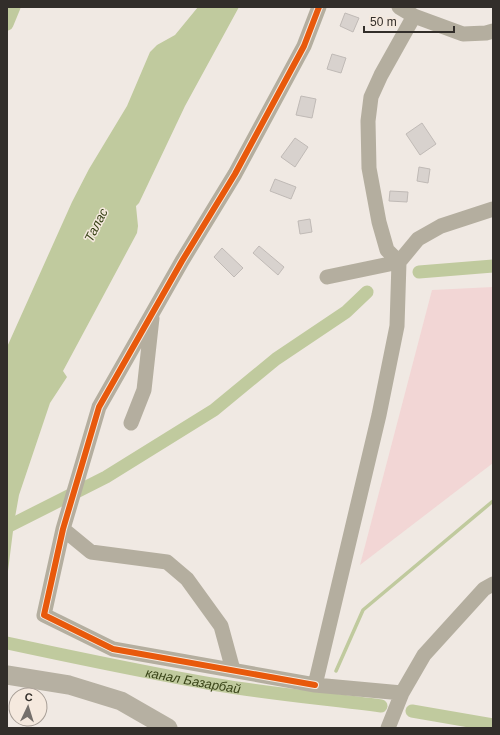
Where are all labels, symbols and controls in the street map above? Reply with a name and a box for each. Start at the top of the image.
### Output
scale bar [364,8,454,34]
text: 50 m [370,15,397,29]
water label: Талас [81,205,111,244]
water label: канал Базарбай [145,664,242,696]
north arrow [8,687,48,727]
text: С [24,691,33,703]

